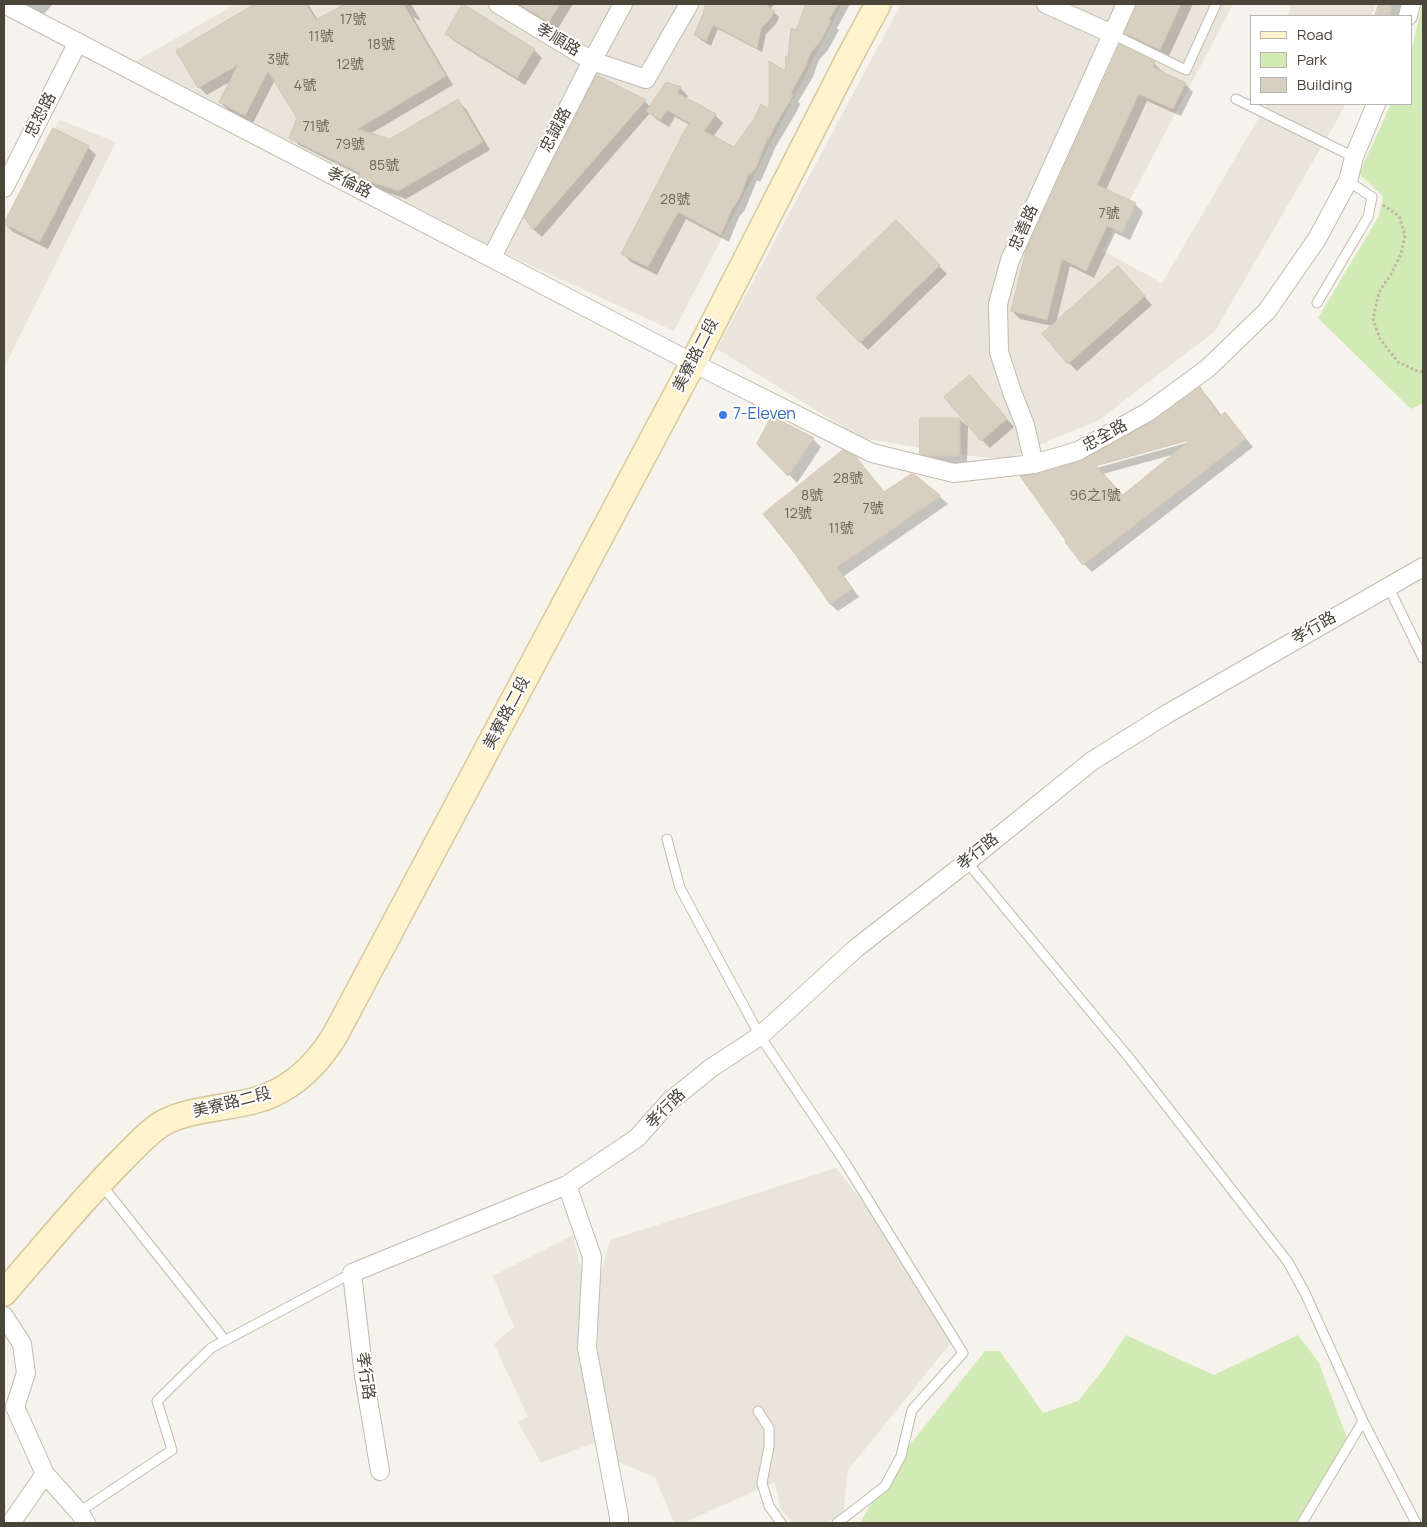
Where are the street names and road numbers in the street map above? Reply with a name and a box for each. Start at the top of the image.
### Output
street label: 孝順路 [532,19,584,61]
street label: 忠恕路 [22,89,60,141]
street label: 忠誠路 [537,104,575,156]
street label: 孝倫路 [323,164,375,202]
street label: 忠善路 [1005,202,1043,254]
street label: 美寮路二段 [669,315,723,395]
street label: 忠全路 [1079,416,1131,456]
street label: 孝行路 [1288,608,1340,648]
street label: 美寮路二段 [480,673,534,753]
street label: 孝行路 [953,829,1003,875]
street label: 美寮路二段 [191,1084,273,1122]
street label: 孝行路 [642,1085,690,1133]
street label: 孝行路 [352,1351,378,1401]

